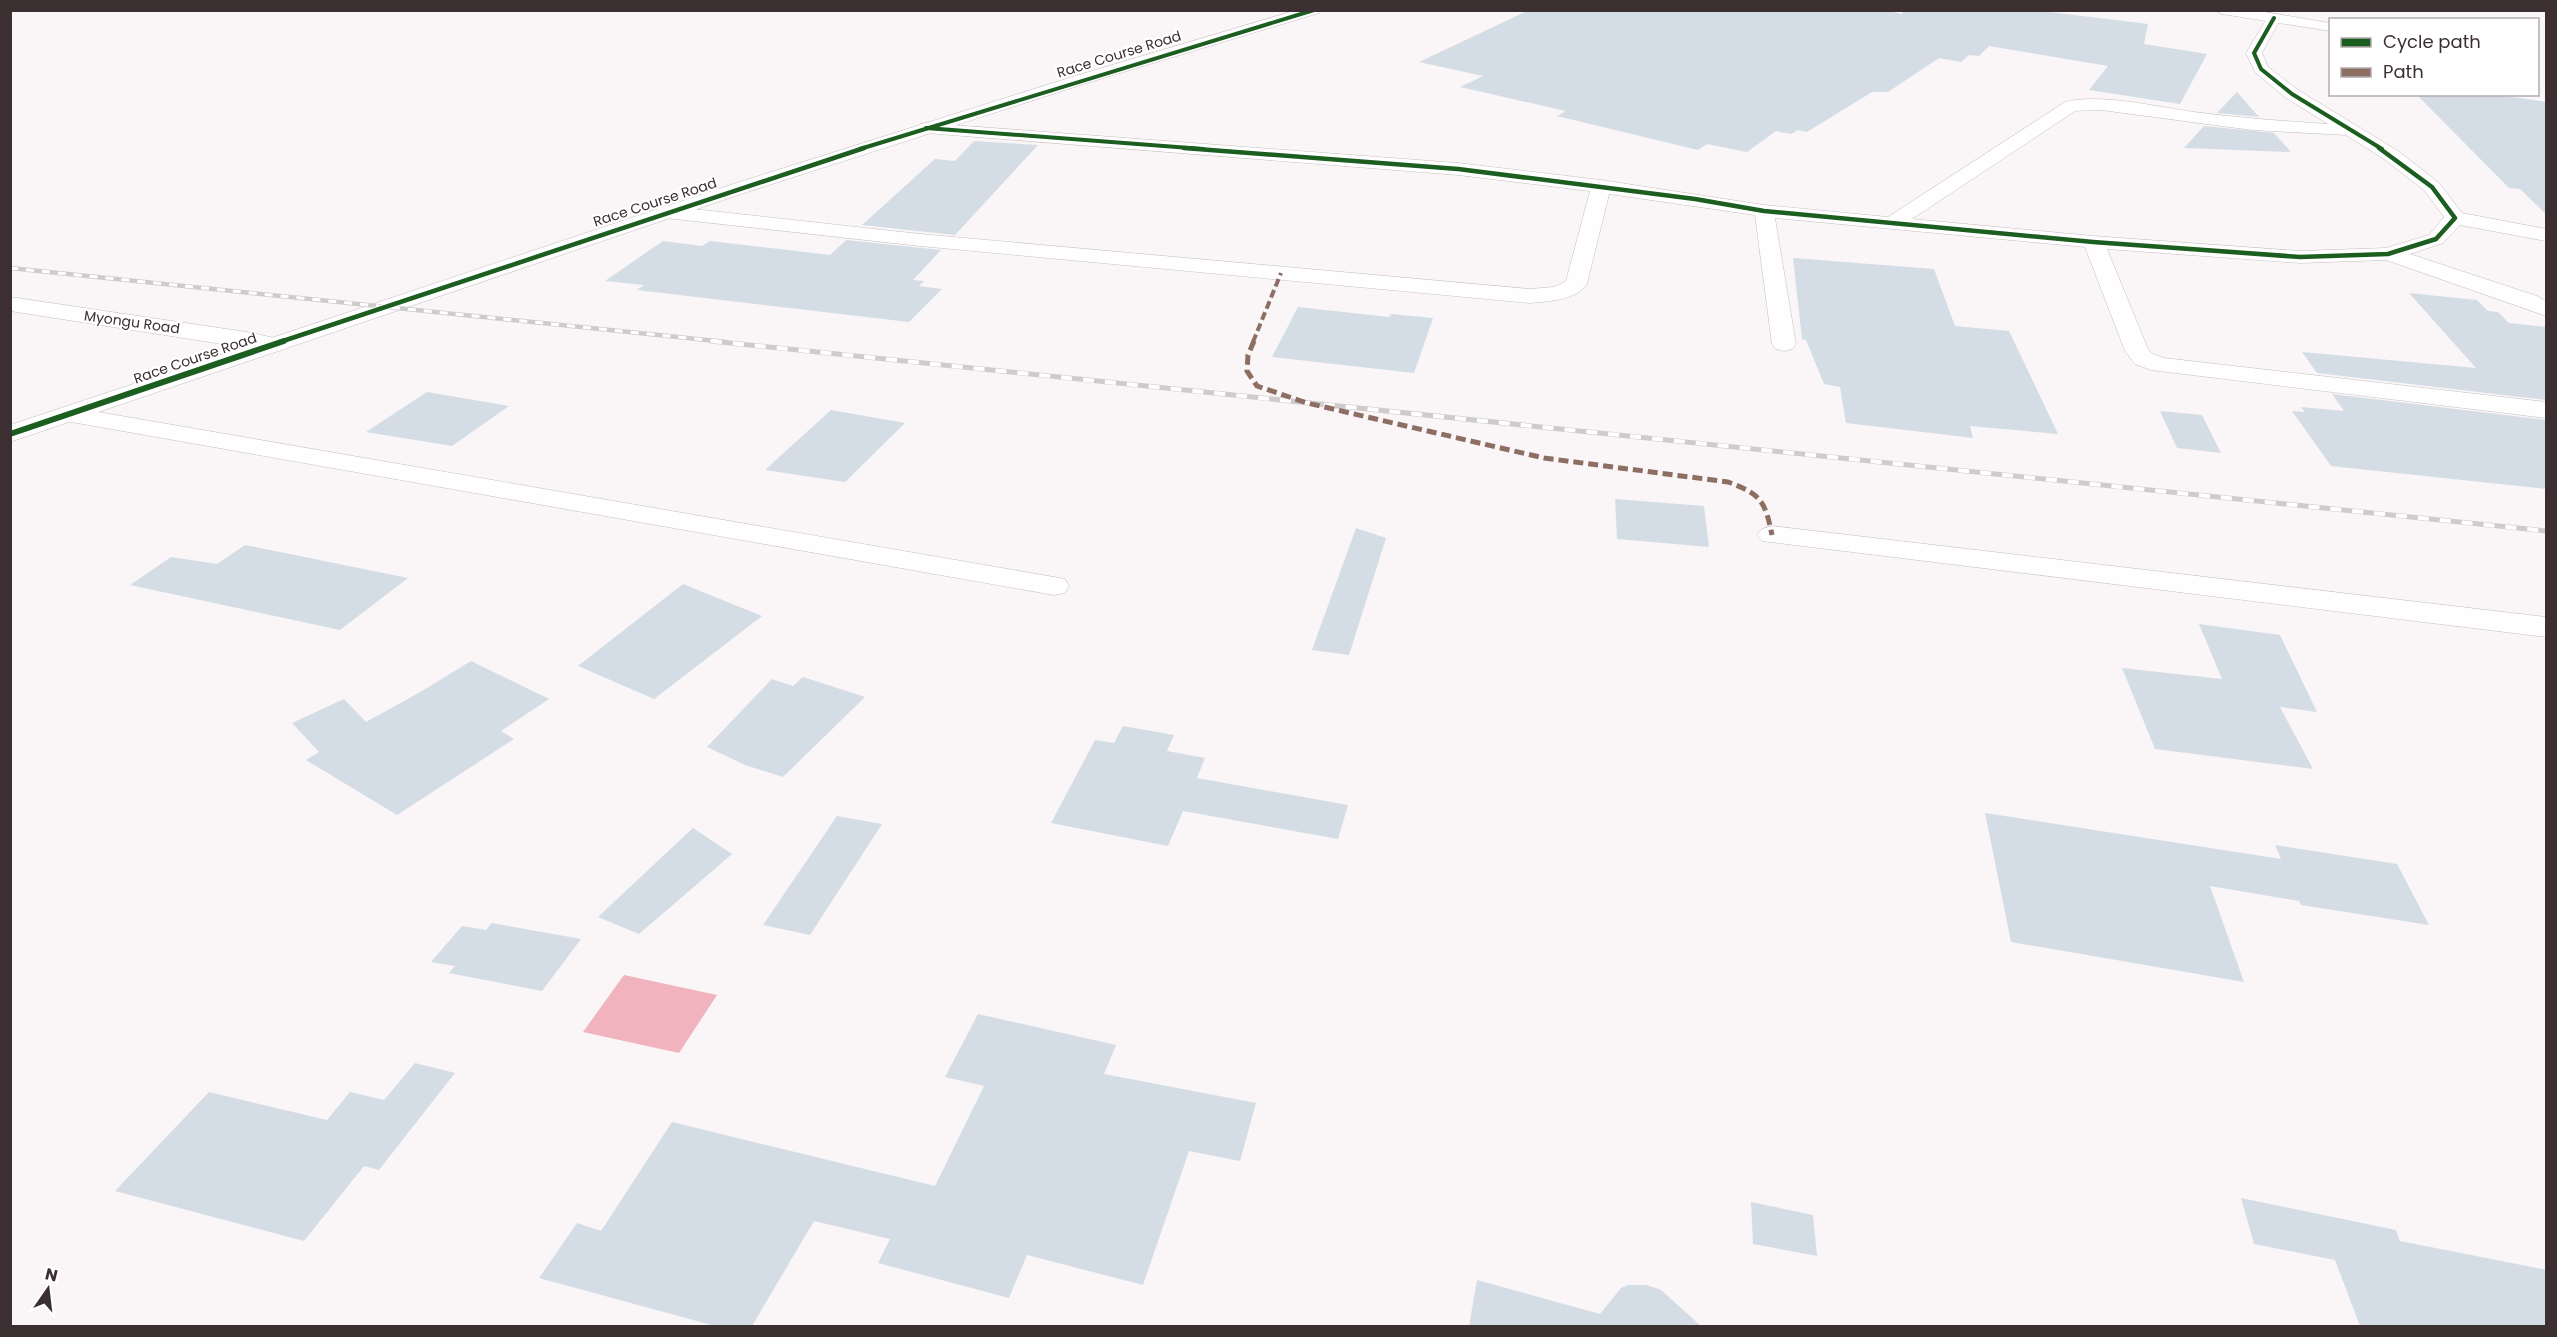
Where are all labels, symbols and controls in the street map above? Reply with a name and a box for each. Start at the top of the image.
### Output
legend [2329,18,2539,96]
street label: Race Course Road [1054,26,1184,82]
text: Cycle path [2383,29,2481,54]
text: Path [2383,59,2424,84]
street label: Race Course Road [591,173,719,231]
street label: Myongu Road [83,305,181,339]
street label: Race Course Road [131,328,259,388]
north arrow [18,1259,78,1319]
text: N [43,1262,60,1288]

